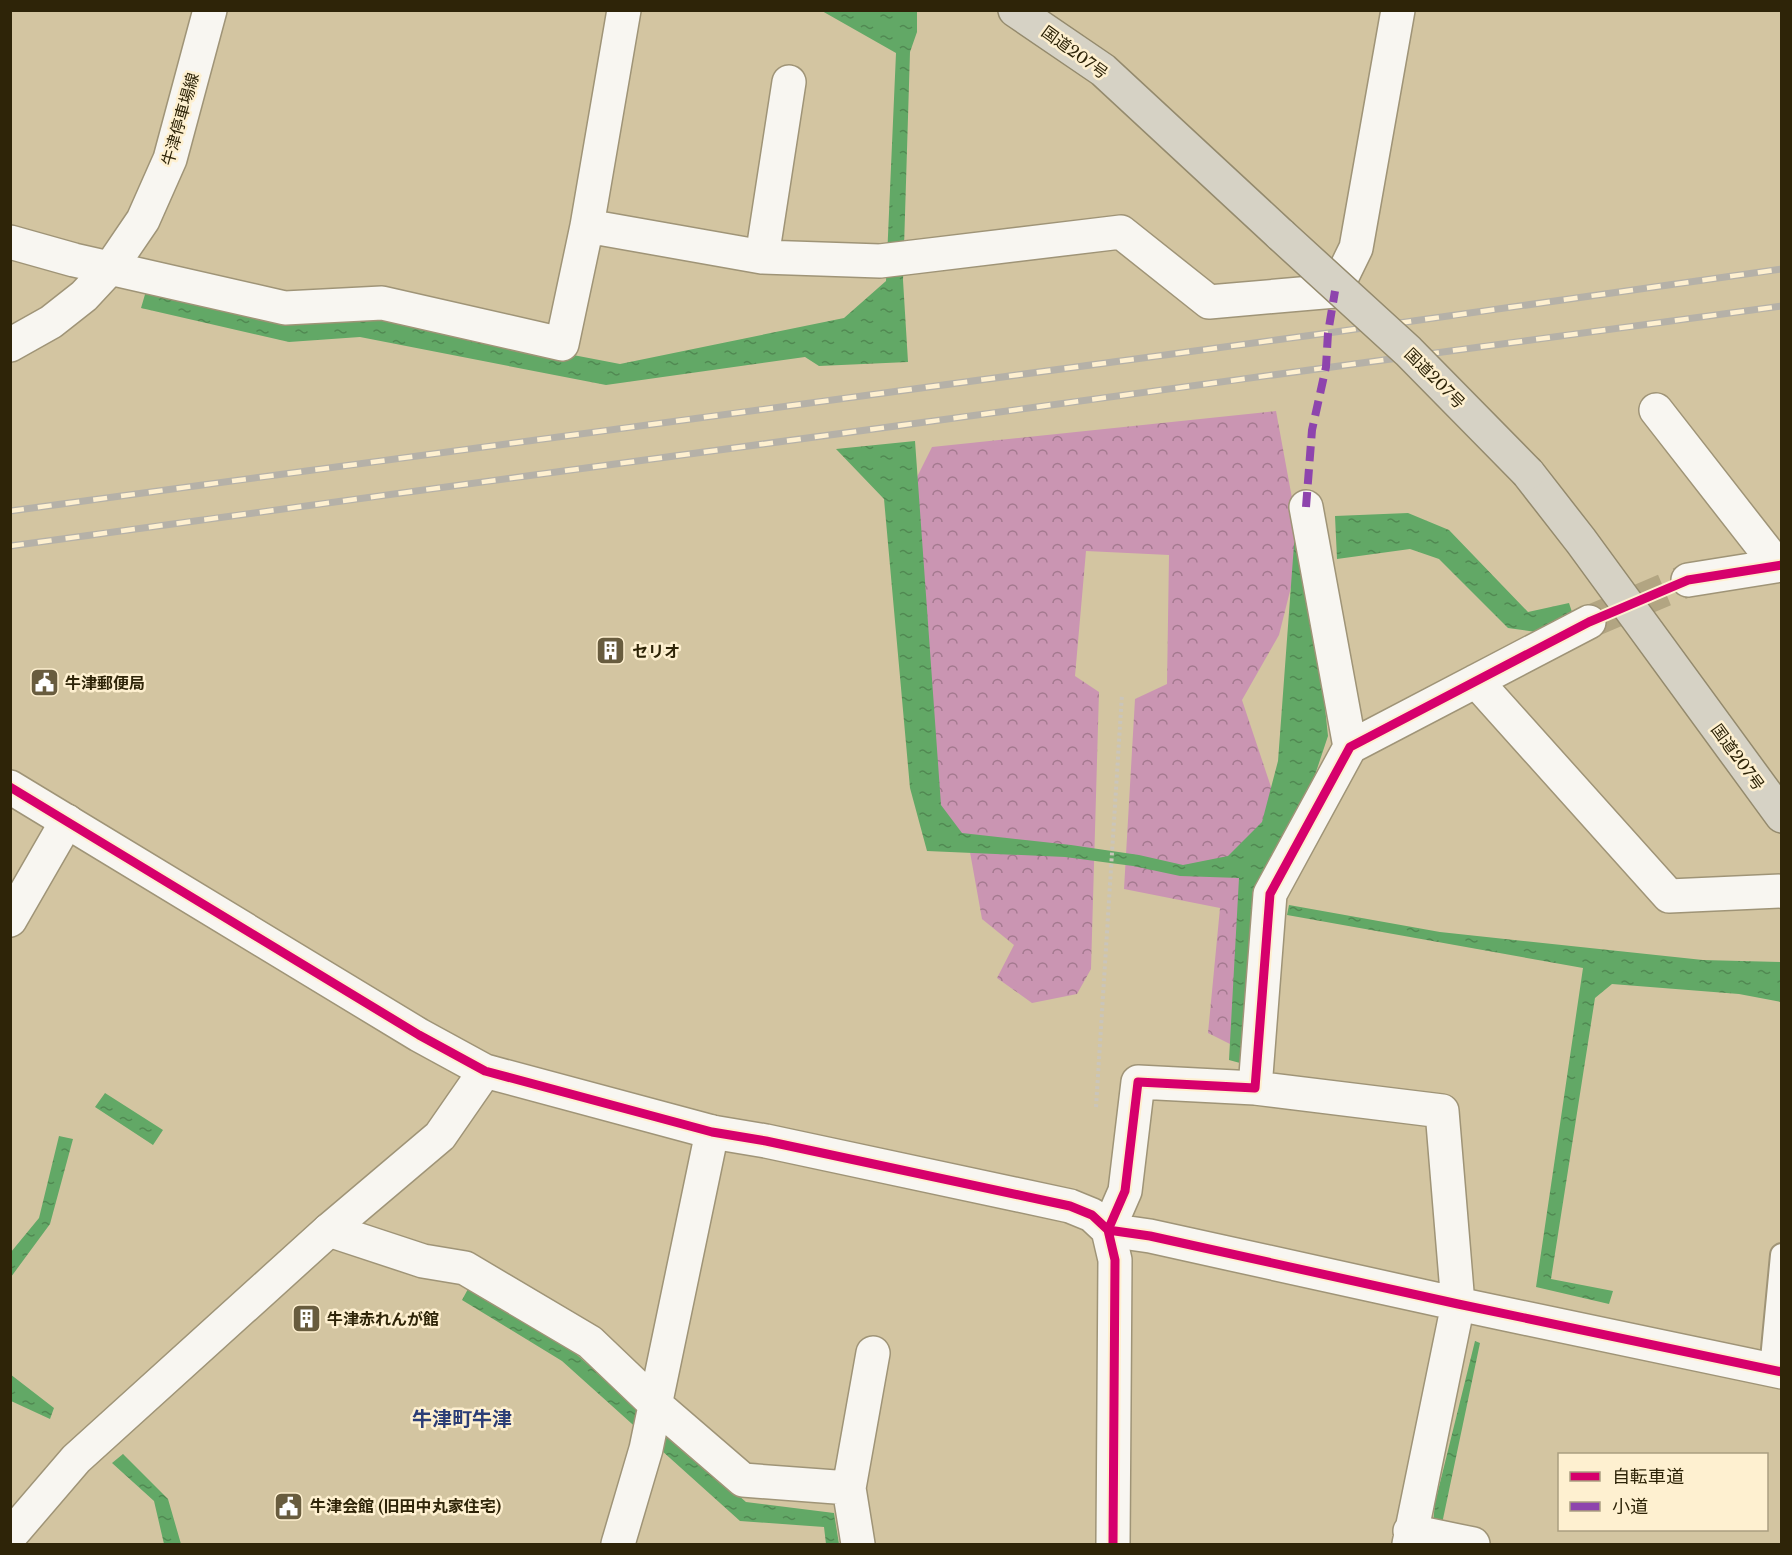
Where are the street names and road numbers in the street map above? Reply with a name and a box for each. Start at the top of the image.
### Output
street label: 国道207号 [1038,21,1112,83]
street label: 牛津停車場線 [157,70,203,168]
street label: 国道207号 [1401,344,1469,412]
street label: 国道207号 [1707,720,1769,794]

